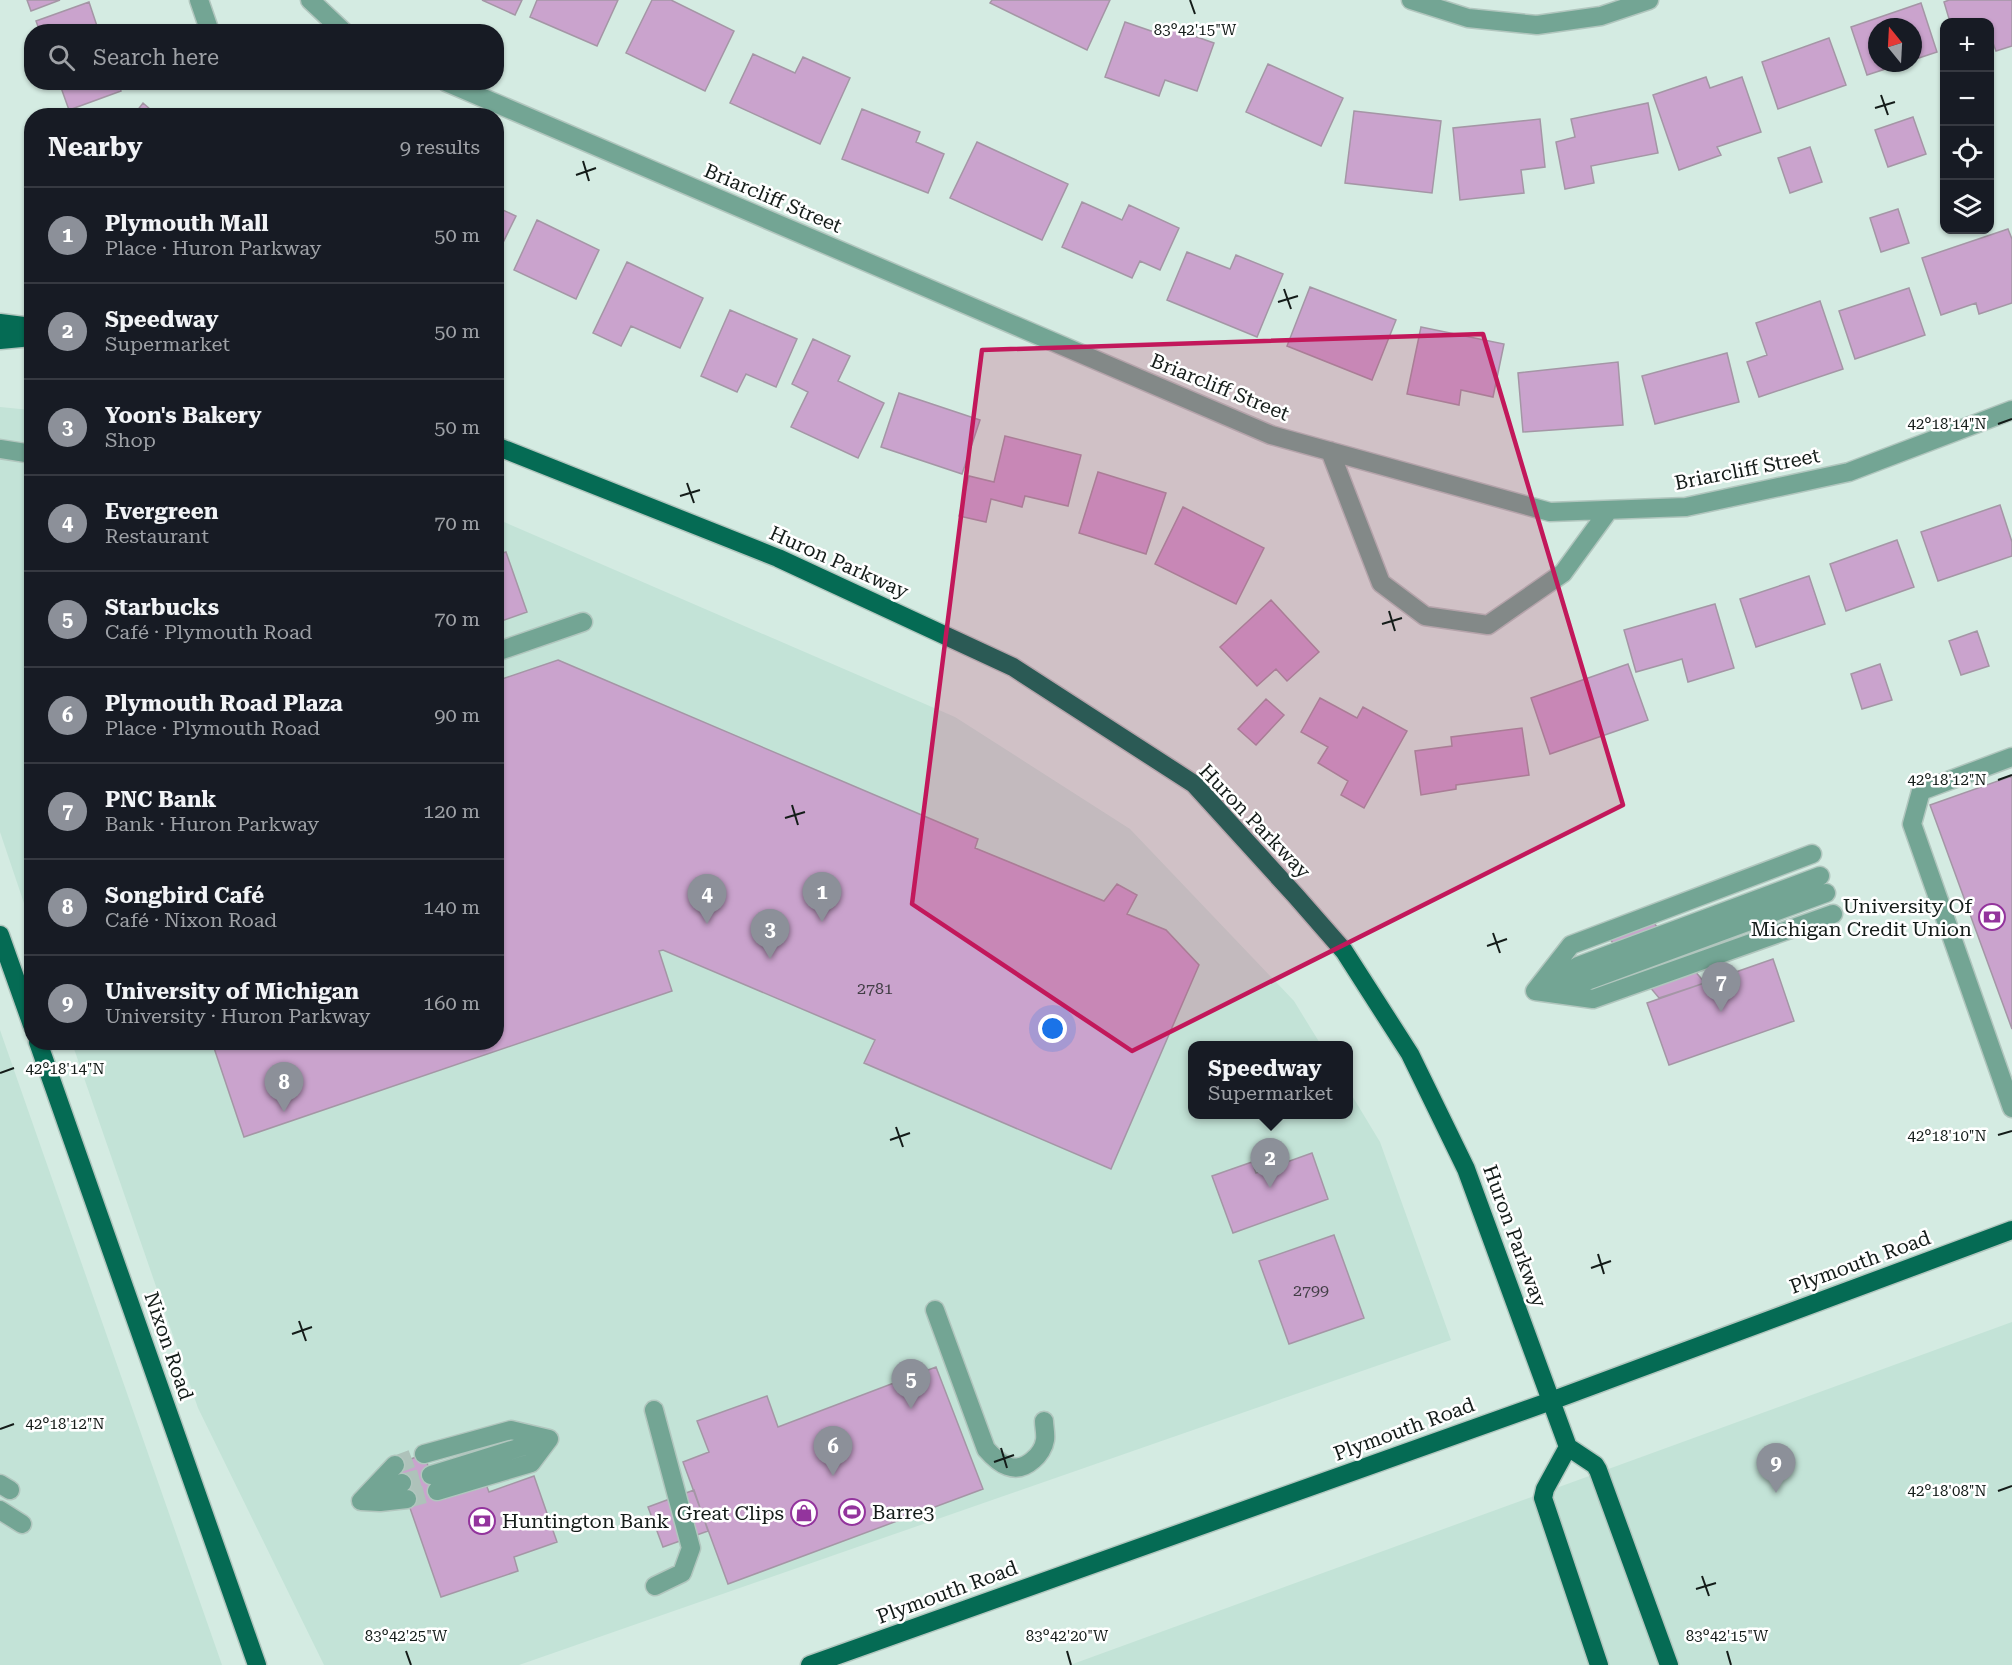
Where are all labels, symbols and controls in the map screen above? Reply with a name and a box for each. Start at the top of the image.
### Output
north arrow [1868,18,1922,72]
map controls [1940,18,1994,234]
button: + [1940,18,1994,72]
text: 83°42'15"W [1154,21,1237,39]
search box [24,24,504,90]
icon: search [45,41,78,74]
text: Search here [93,45,219,70]
button: − [1940,72,1994,126]
button: locate [1940,126,1994,180]
text: Nearby [48,132,142,162]
text: 9 results [400,135,480,159]
street label: Briarcliff Street [700,158,846,238]
button: layers [1940,180,1994,234]
text: Plymouth Mall [105,211,269,236]
text: 1 [62,223,73,247]
text: 50 m [434,223,480,247]
text: Place · Huron Parkway [105,236,321,260]
text: Speedway [105,307,219,332]
text: 2 [62,319,73,343]
text: 50 m [434,319,480,343]
text: Supermarket [105,332,230,356]
street label: Briarcliff Street [1147,348,1293,426]
text: Yoon's Bakery [105,403,262,428]
text: 3 [62,415,73,439]
text: 50 m [434,415,480,439]
text: 42°18'14"N [1907,415,1987,433]
text: Shop [105,428,156,452]
street label: Briarcliff Street [1672,443,1822,495]
text: Evergreen [105,499,218,524]
text: 4 [62,511,73,535]
text: 70 m [434,511,480,535]
street label: Huron Parkway [766,521,912,603]
text: Restaurant [105,524,209,548]
text: Starbucks [105,595,219,620]
text: 5 [62,607,73,631]
text: 70 m [434,607,480,631]
text: Café · Plymouth Road [105,620,312,644]
text: Plymouth Road Plaza [105,691,343,716]
text: 6 [62,703,73,727]
text: 90 m [434,703,480,727]
text: Place · Plymouth Road [105,716,320,740]
street label: Huron Parkway [1194,759,1316,883]
text: 42°18'12"N [1907,771,1987,789]
text: PNC Bank [105,787,216,812]
text: 7 [62,799,73,823]
text: 120 m [423,799,480,823]
text: Bank · Huron Parkway [105,812,319,836]
pin: 1 [802,872,842,922]
pin: 4 [688,874,726,924]
text: Songbird Café [105,883,264,908]
place label: University Of Michigan Credit Union [1751,894,1973,941]
text: 8 [62,895,73,919]
text: 140 m [423,895,480,919]
bank icon: University Of Michigan Credit Union [1977,902,2007,932]
text: Café · Nixon Road [105,908,277,932]
pin: 3 [750,910,790,959]
pin: 7 [1702,962,1740,1012]
text: University of Michigan [105,979,359,1004]
house number: 2781 [857,979,893,998]
text: 9 [62,991,73,1015]
text: 160 m [423,991,480,1015]
text: University · Huron Parkway [105,1004,370,1028]
your location [1038,1014,1067,1043]
popup [1188,1041,1353,1119]
text: Speedway [1208,1056,1322,1081]
text: 42°18'14"N [25,1060,105,1078]
pin: 8 [264,1062,304,1112]
text: Supermarket [1208,1081,1333,1105]
text: 42°18'10"N [1907,1127,1987,1145]
pin: 2 [1250,1138,1290,1188]
street label: Huron Parkway [1478,1162,1552,1311]
street label: Plymouth Road [1786,1225,1934,1299]
house number: 2799 [1293,1281,1329,1300]
street label: Nixon Road [139,1289,199,1404]
pin: 5 [892,1360,930,1409]
street label: Plymouth Road [1330,1392,1478,1466]
text: 42°18'12"N [25,1415,105,1433]
pin: 6 [814,1426,852,1476]
pin: 9 [1756,1444,1796,1493]
text: 42°18'08"N [1907,1482,1987,1500]
sports icon: Barre3 [837,1497,867,1527]
shop icon: Great Clips [789,1498,819,1528]
place label: Barre3 [872,1500,935,1524]
place label: Great Clips [677,1501,784,1525]
bank icon: Huntington Bank [467,1506,497,1536]
place label: Huntington Bank [502,1509,670,1533]
street label: Plymouth Road [873,1555,1021,1629]
text: 83°42'25"W [365,1627,448,1645]
text: 83°42'20"W [1026,1627,1109,1645]
text: 83°42'15"W [1686,1627,1769,1645]

